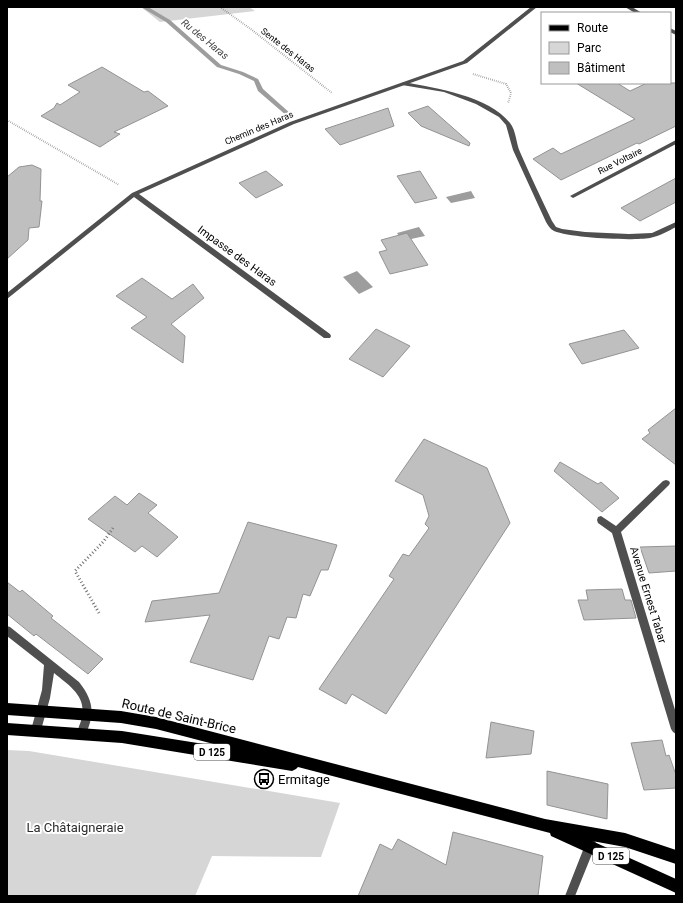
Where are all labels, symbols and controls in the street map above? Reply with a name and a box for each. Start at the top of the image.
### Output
legend [541,12,671,84]
water label: Ru des Haras [179,17,231,61]
text: Route [577,21,608,35]
street label: Sente des Haras [259,26,317,74]
text: Parc [577,41,601,55]
text: Bâtiment [577,61,625,75]
street label: Chemin des Haras [223,109,295,147]
street label: Rue Voltaire [596,146,644,176]
street label: Impasse des Haras [195,223,279,289]
street label: Avenue Ernest Tabar [627,545,669,645]
street label: Route de Saint-Brice [120,696,238,736]
road number: D 125 [194,744,230,760]
bus stop icon: Ermitage [253,768,275,790]
place label: Ermitage [278,772,330,787]
park label: La Châtaigneraie [26,820,124,835]
road number: D 125 [593,848,629,864]

